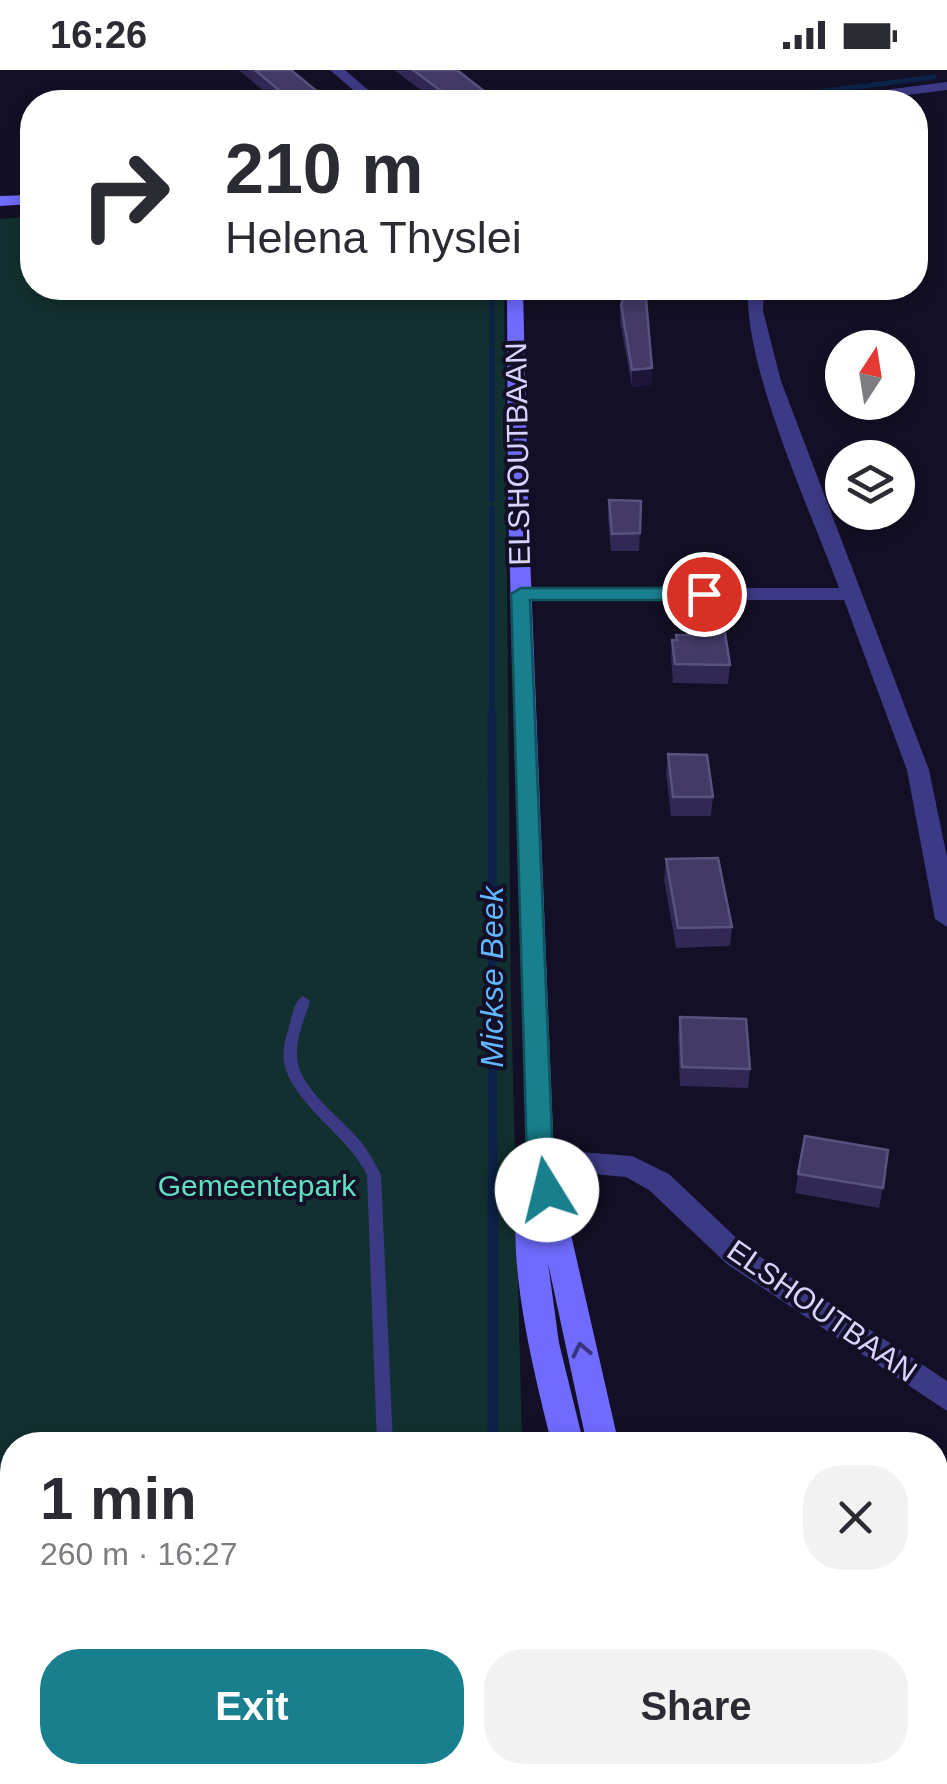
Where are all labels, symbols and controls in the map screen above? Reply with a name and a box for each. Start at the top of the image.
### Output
text: 16:26 [50,14,147,56]
icon: right [60,130,190,260]
text: 210 m [225,130,423,208]
text: Helena Thyslei [225,212,522,263]
north arrow [825,330,915,420]
map controls [825,330,915,530]
street label: ELSHOUTBAAN [499,342,536,566]
button: layers [825,440,915,530]
pin [662,552,747,637]
icon: arrive [677,567,732,622]
water label: Mickse Beek [474,884,510,1068]
position arrow [495,1138,599,1242]
park label: Gemeentepark [158,1169,357,1202]
street label: ELSHOUTBAAN [721,1233,923,1388]
one-way arrow [572,1342,593,1359]
text: 1 min [40,1465,197,1532]
button: close [803,1465,908,1570]
text: 260 m · 16:27 [40,1536,237,1572]
button: Exit [40,1649,464,1764]
button: Share [484,1649,908,1764]

